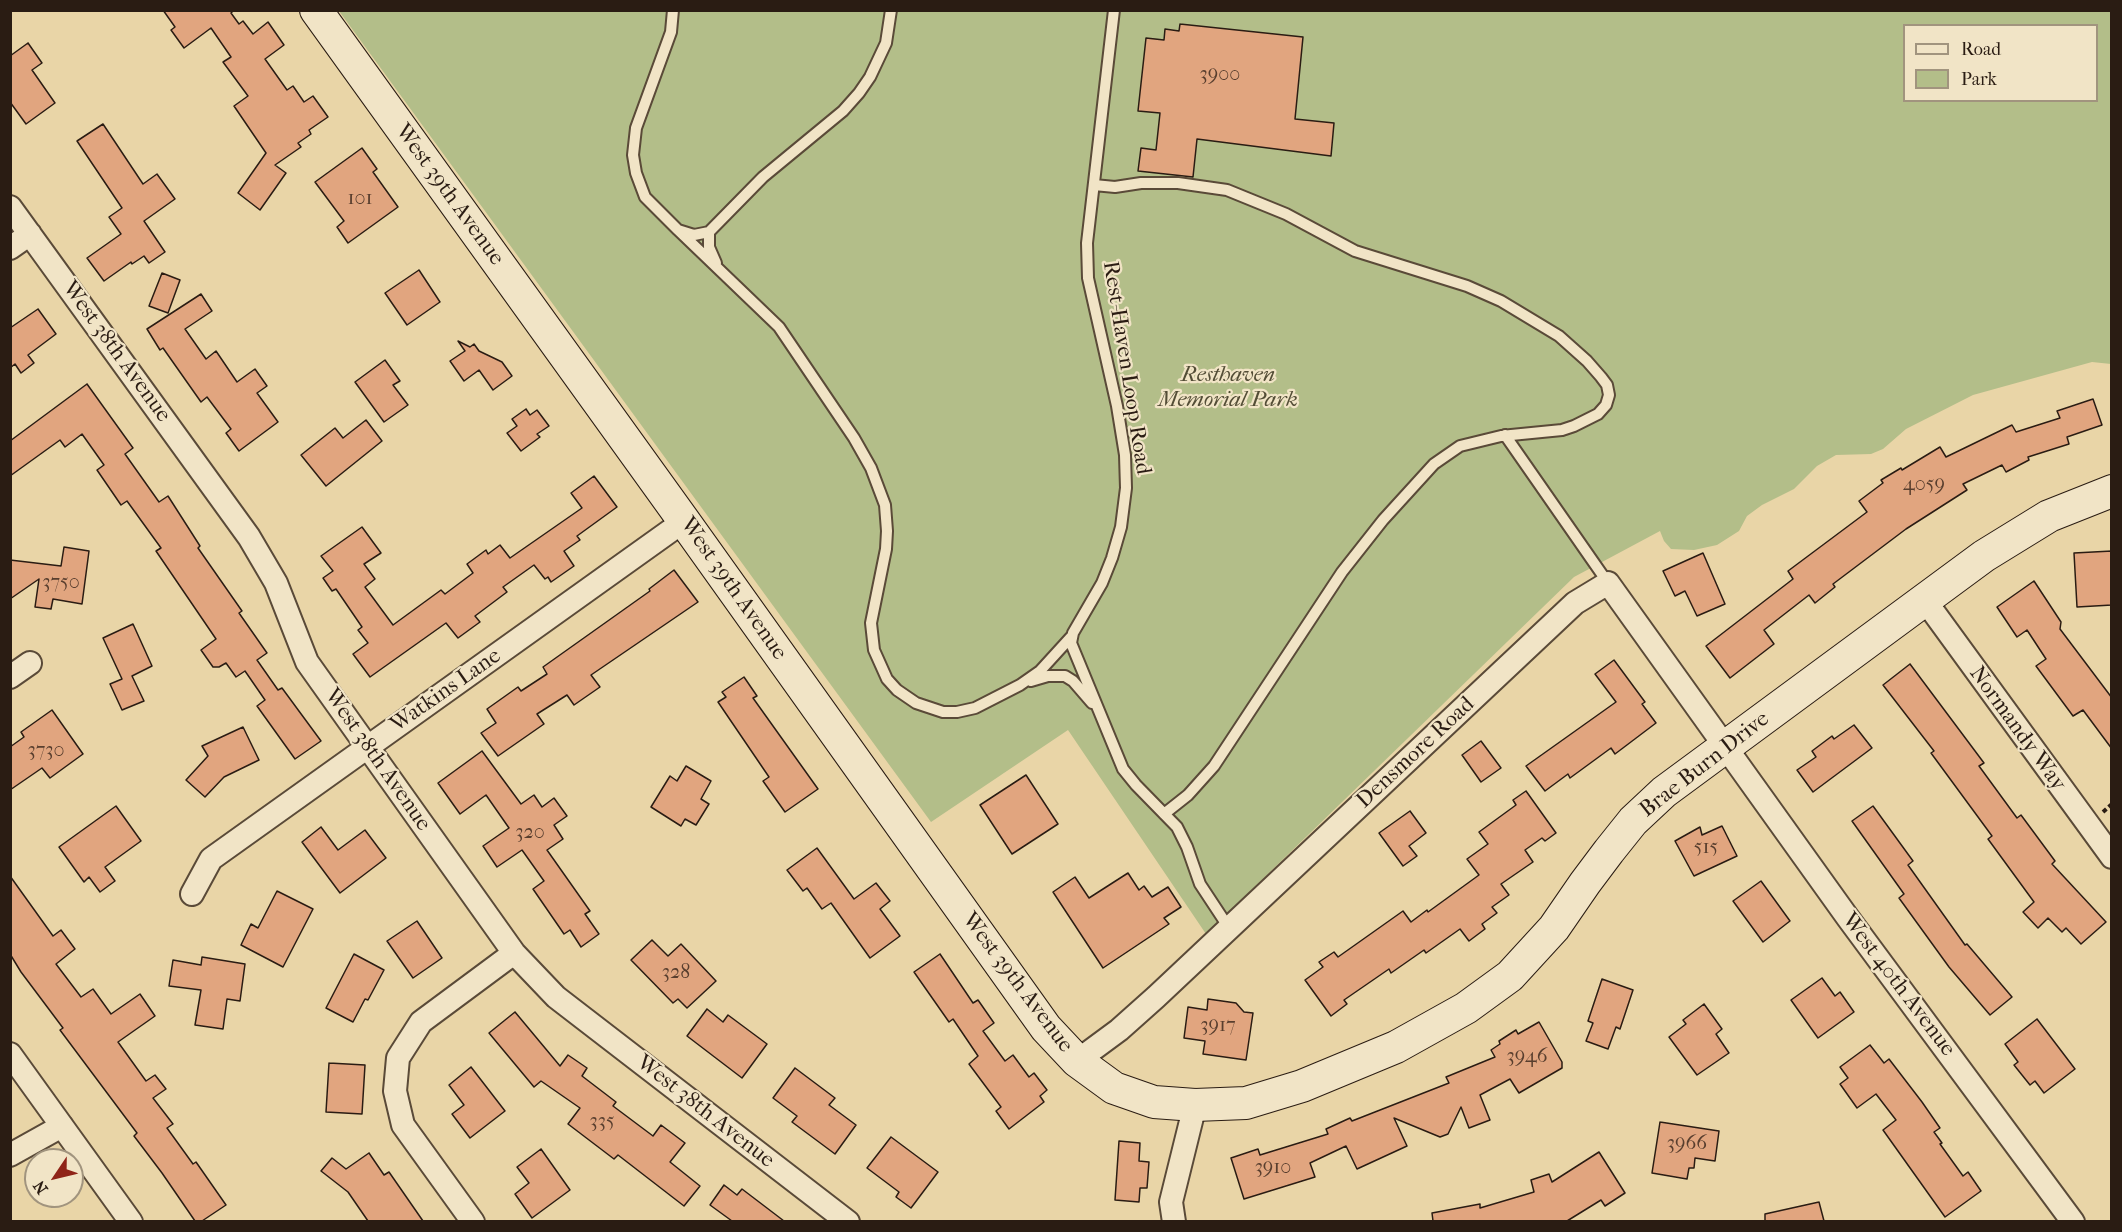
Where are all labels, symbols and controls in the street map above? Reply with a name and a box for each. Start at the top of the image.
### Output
legend [1903,24,2098,102]
text: Road [1961,39,2001,60]
house number: 3900 [1200,63,1240,87]
text: Park [1961,69,1997,90]
street label: West 39th Avenue [389,119,509,271]
house number: 101 [347,187,373,211]
street label: Rest-Haven Loop Road [1096,259,1156,477]
street label: West 38th Avenue [56,276,176,428]
park label: Resthaven Memorial Park [1158,363,1298,414]
house number: 4059 [1903,473,1945,497]
street label: West 39th Avenue [674,513,792,665]
house number: 3750 [42,571,80,595]
street label: Watkins Lane [386,643,506,739]
street label: Normandy Way [1963,662,2071,796]
street label: West 38th Avenue [318,684,436,836]
street label: Densmore Road [1352,692,1480,814]
street label: Brae Burn Drive [1635,706,1775,824]
house number: 3730 [27,739,65,763]
house number: 320 [515,821,545,845]
house number: 515 [1694,836,1718,860]
street label: West 39th Avenue [956,908,1078,1058]
street label: West 40th Avenue [1835,908,1961,1062]
house number: 328 [662,961,690,985]
house number: 3917 [1200,1014,1236,1038]
house number: 3946 [1506,1045,1548,1069]
street label: West 38th Avenue [631,1050,779,1174]
house number: 335 [589,1110,615,1134]
house number: 3966 [1667,1132,1707,1156]
north arrow [24,1148,84,1208]
house number: 3910 [1255,1156,1291,1180]
text: N [29,1177,52,1198]

